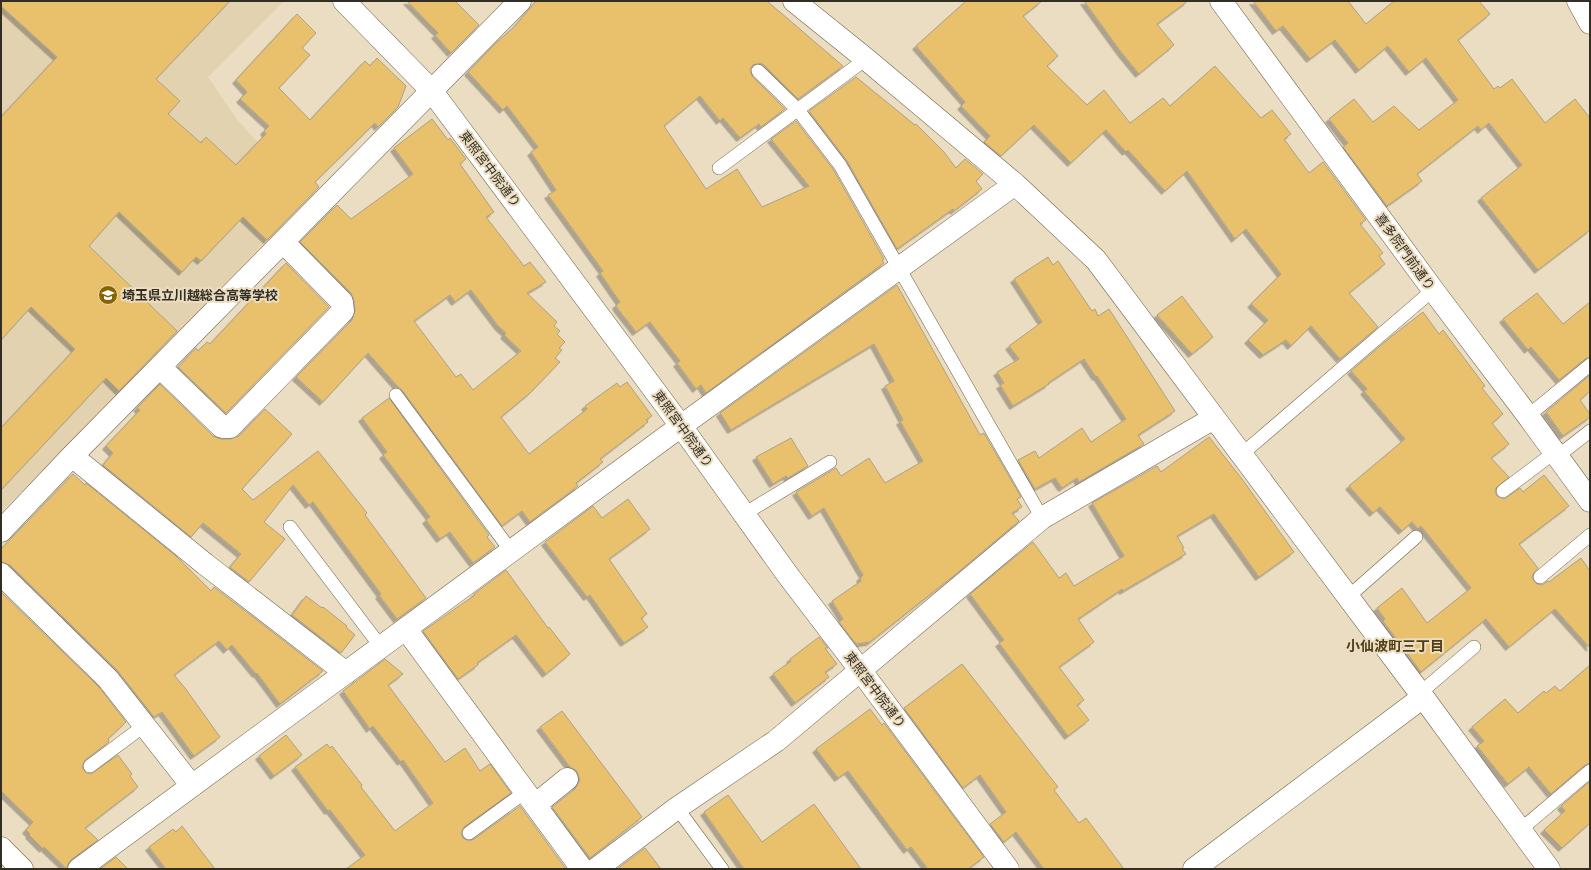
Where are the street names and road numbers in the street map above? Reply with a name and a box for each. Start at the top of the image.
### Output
street label: 東照宮中院通り [457,128,523,210]
street label: 喜多院門前通り [1372,211,1438,293]
street label: 東照宮中院通り [650,388,716,470]
street label: 東照宮中院通り [842,649,908,731]

